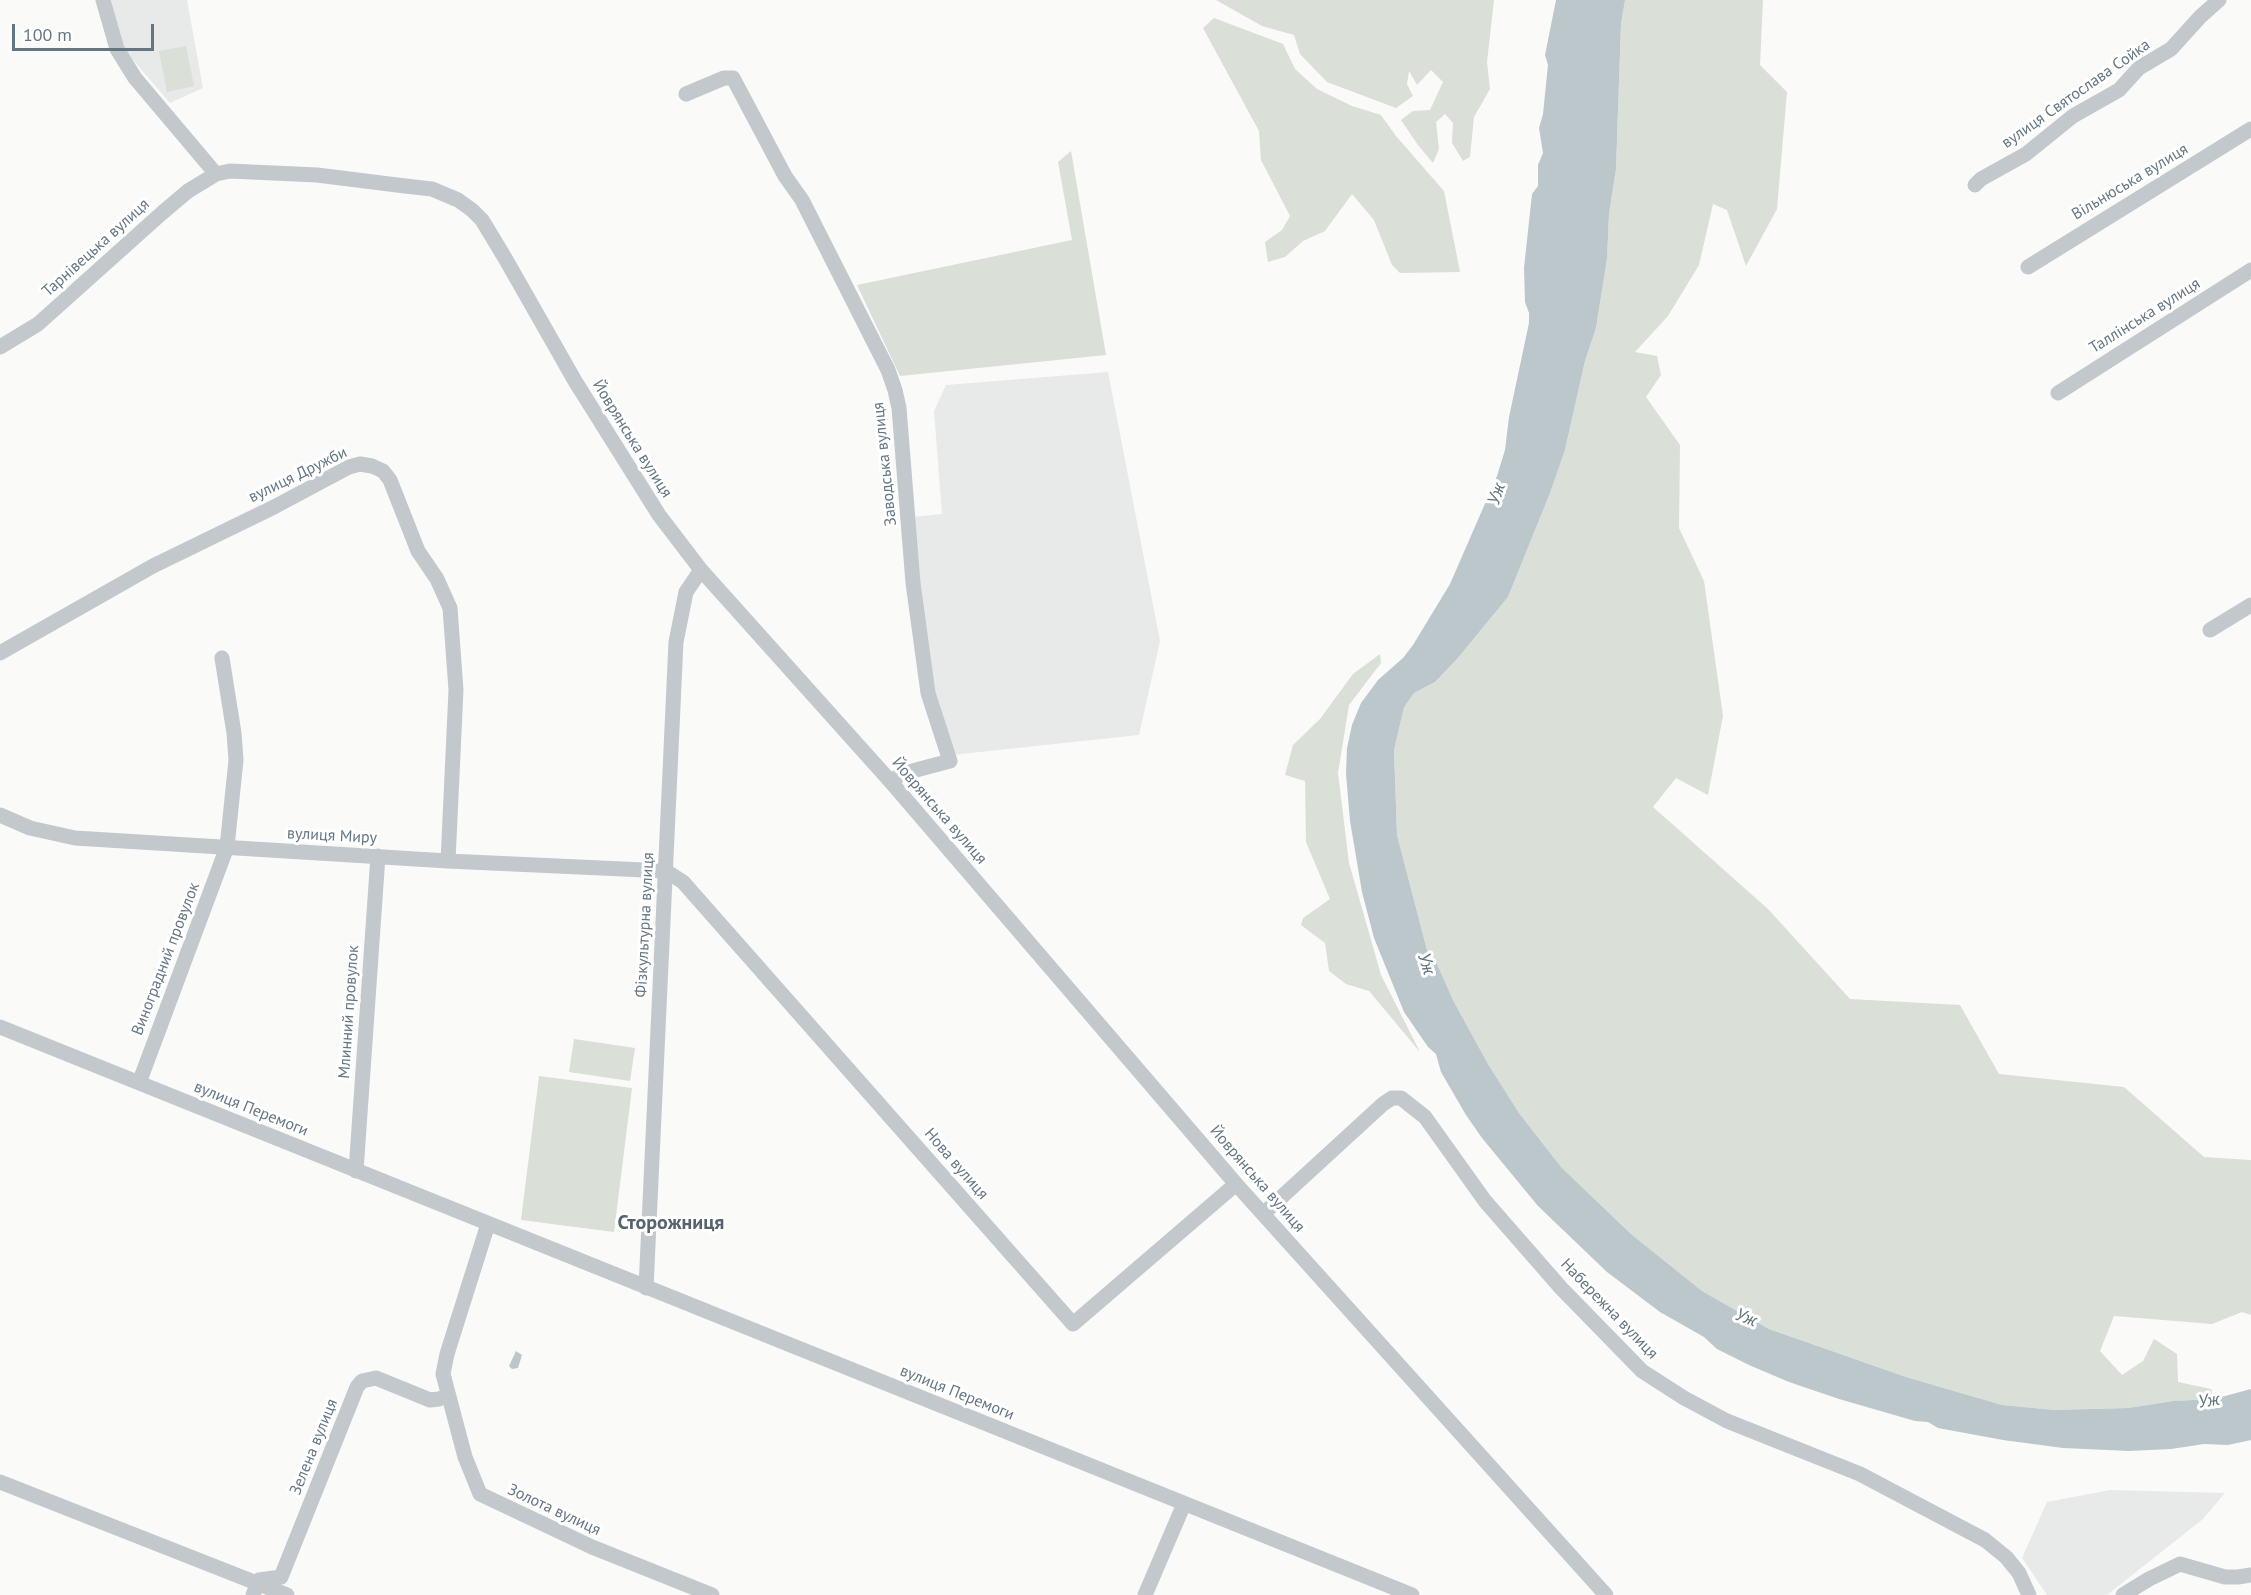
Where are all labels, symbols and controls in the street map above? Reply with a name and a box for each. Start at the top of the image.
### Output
scale bar [15,12,158,50]
text: 100 m [23,23,72,46]
street label: вулиця Святослава Сойка [1998,35,2154,153]
street label: Вільнюська вулиця [2068,140,2192,224]
street label: Тарнівецька вулиця [39,195,153,301]
street label: Таллінська вулиця [2086,274,2204,358]
street label: Йоврянська вулиця [588,377,676,501]
street label: Заводська вулиця [869,401,901,527]
street label: вулиця Дружби [246,443,350,507]
water label: Уж [1483,480,1511,508]
street label: Йоврянська вулиця [887,754,991,868]
street label: вулиця Миру [287,824,377,848]
street label: Фізкультурна вулиця [632,852,658,998]
street label: Виноградний провулок [128,880,204,1038]
street label: Млинний провулок [335,945,363,1079]
water label: Уж [1412,950,1440,978]
street label: вулиця Перемоги [191,1077,311,1141]
street label: Йоврянська вулиця [1205,1122,1309,1236]
street label: Нова вулиця [920,1125,992,1203]
district label: Сторожниця [618,1211,724,1235]
street label: Набережна вулиця [1556,1255,1662,1363]
water label: Уж [1732,1304,1760,1332]
street label: вулиця Перемоги [897,1361,1017,1425]
water label: Уж [2197,1389,2221,1413]
street label: Зелена вулиця [286,1396,342,1498]
street label: Золота вулиця [504,1480,604,1540]

